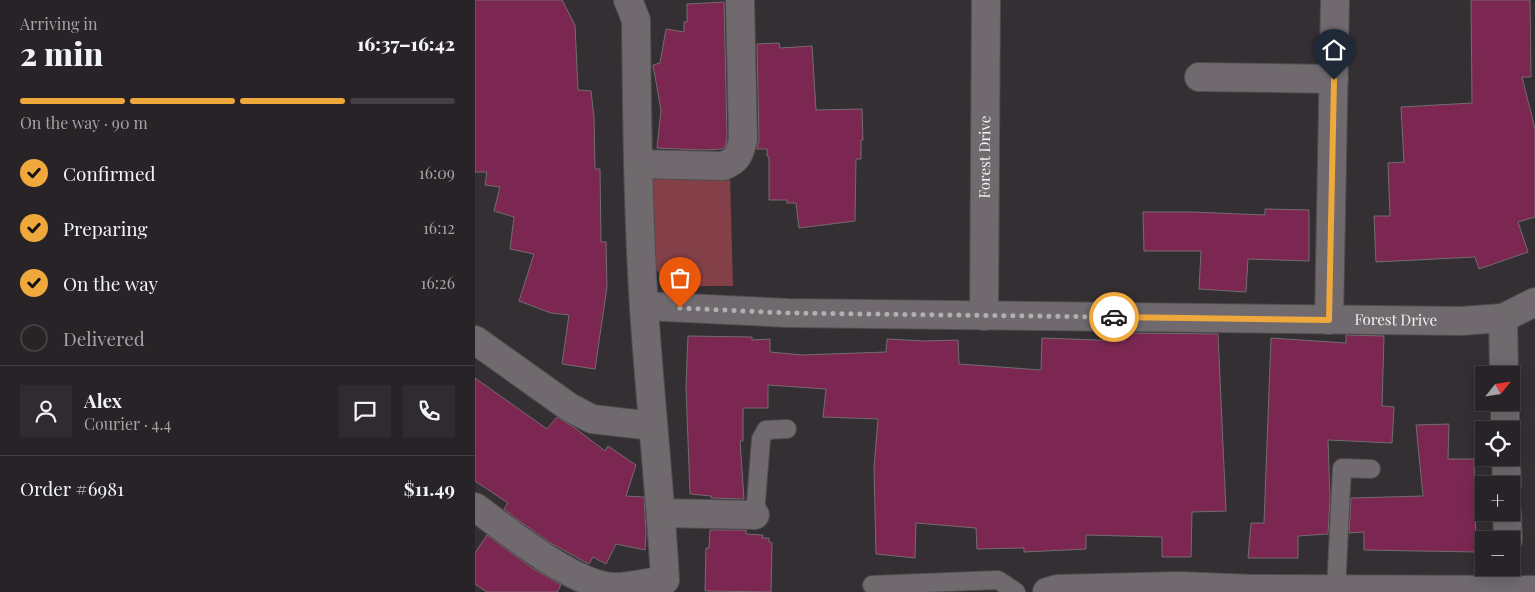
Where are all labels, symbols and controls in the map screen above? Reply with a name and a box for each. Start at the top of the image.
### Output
text: Arriving in [20,13,98,34]
pin [1313,29,1355,80]
text: 16:37–16:42 [357,30,455,56]
text: 2 min [20,31,103,74]
icon: home [1320,36,1348,64]
text: On the way · 90 m [20,112,148,133]
street label: Forest Drive [974,116,994,198]
icon: check [20,159,48,187]
text: Confirmed [63,160,156,186]
text: 16:09 [419,162,455,183]
icon: check [20,214,48,242]
text: Preparing [63,215,148,241]
text: 16:12 [423,217,455,238]
pin [659,257,701,308]
icon: bag [666,264,694,292]
icon: check [20,269,48,297]
text: On the way [63,270,158,296]
text: 16:26 [421,272,455,293]
courier [1089,292,1139,342]
icon: car [1100,303,1128,331]
street label: Forest Drive [1354,309,1437,330]
text: Delivered [63,325,145,351]
north arrow [1475,366,1520,411]
map controls [1475,366,1520,576]
button: person [20,385,72,437]
button: chat [339,385,391,437]
button: phone [403,385,455,437]
text: Alex [84,387,122,413]
text: Courier · 4.4 [84,413,171,434]
button: locate [1475,421,1520,466]
text: Order #6981 [20,475,124,501]
text: $11.49 [404,475,455,501]
button: + [1475,476,1520,521]
button: − [1475,531,1520,576]

